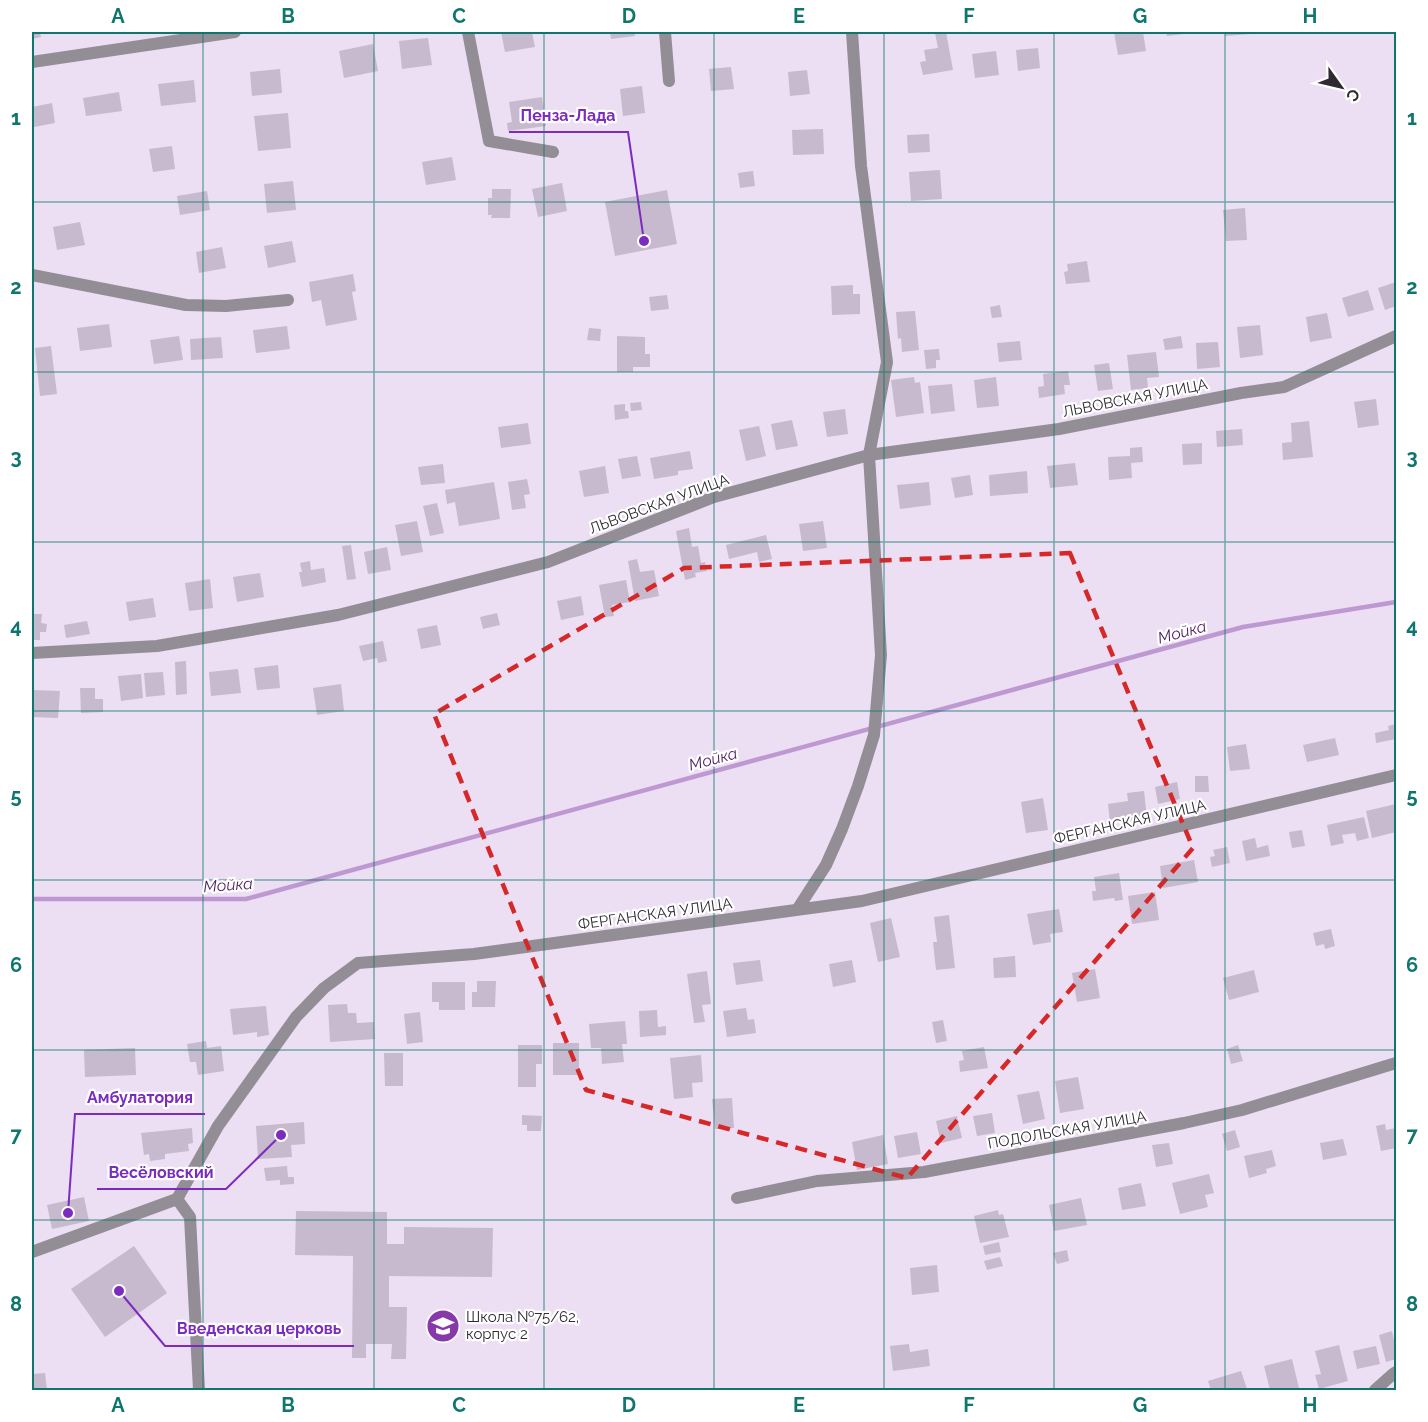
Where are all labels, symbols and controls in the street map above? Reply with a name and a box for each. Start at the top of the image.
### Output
text: A [111,4,125,28]
text: B [281,4,295,28]
text: C [452,4,466,28]
text: D [622,4,636,28]
text: E [793,4,805,28]
text: F [963,4,975,28]
text: G [1133,4,1147,28]
text: H [1303,4,1317,28]
north arrow [1311,57,1371,117]
text: С [1342,85,1364,105]
callout: Пенза-Лада [509,98,628,132]
text: 1 [11,106,21,130]
text: Пенза-Лада [521,106,615,125]
text: 1 [1407,106,1417,130]
text: 2 [10,275,22,299]
text: 2 [1406,275,1418,299]
street label: ЛЬВОВСКАЯ УЛИЦА [1061,375,1209,421]
text: 3 [10,445,22,469]
text: 3 [1406,445,1418,469]
street label: ЛЬВОВСКАЯ УЛИЦА [587,470,731,538]
text: 4 [10,614,22,638]
text: 4 [1406,614,1418,638]
water label: Мойка [1156,616,1209,648]
water label: Мойка [687,743,740,775]
text: 5 [10,784,22,808]
text: 5 [1406,784,1418,808]
street label: ФЕРГАНСКАЯ УЛИЦА [1052,796,1208,848]
water label: Мойка [203,874,254,896]
street label: ФЕРГАНСКАЯ УЛИЦА [577,894,733,934]
text: 6 [10,953,22,977]
text: 6 [1406,953,1418,977]
callout: Амбулатория [75,1080,205,1114]
text: Амбулатория [87,1088,193,1107]
street label: ПОДОЛЬСКАЯ УЛИЦА [986,1107,1148,1153]
text: 7 [10,1123,22,1147]
text: 7 [1406,1123,1418,1147]
callout: Весёловский [97,1155,226,1189]
text: Весёловский [108,1163,214,1182]
text: 8 [10,1292,22,1316]
text: 8 [1406,1292,1418,1316]
school or university icon: Школа №75/62, корпус 2 [425,1308,461,1344]
place label: Школа №75/62, корпус 2 [466,1308,579,1343]
callout: Введенская церковь [165,1312,354,1346]
text: Введенская церковь [177,1319,342,1338]
text: A [111,1393,125,1417]
text: B [281,1393,295,1417]
text: C [452,1393,466,1417]
text: D [622,1393,636,1417]
text: E [793,1393,805,1417]
text: F [963,1393,975,1417]
text: G [1133,1393,1147,1417]
text: H [1303,1393,1317,1417]

